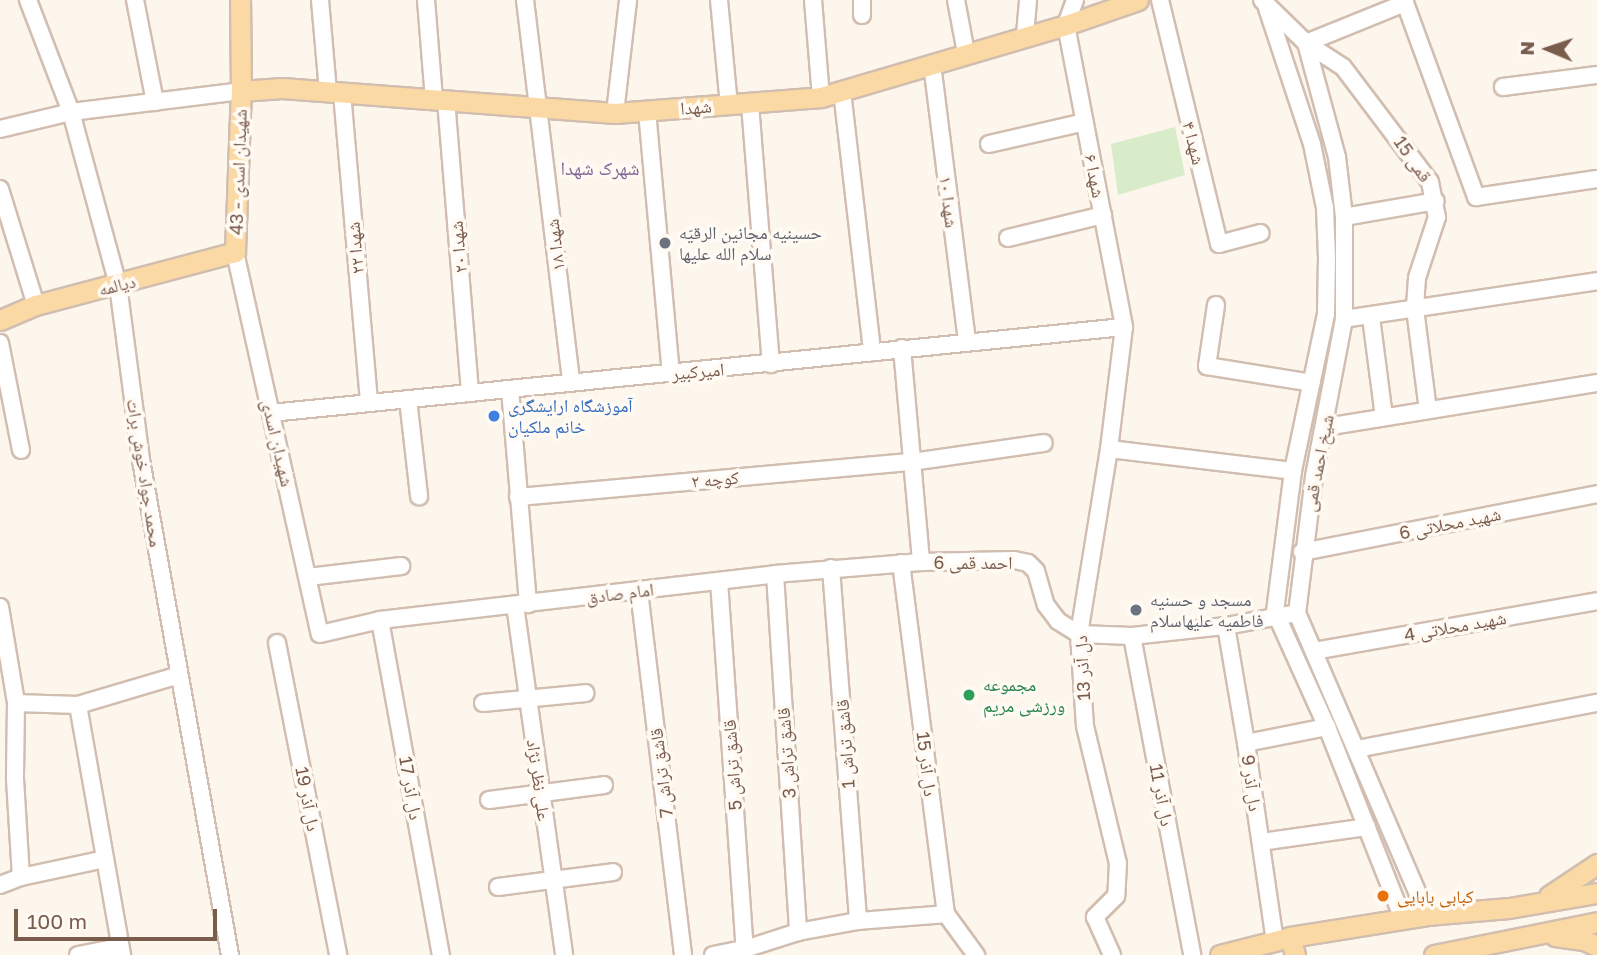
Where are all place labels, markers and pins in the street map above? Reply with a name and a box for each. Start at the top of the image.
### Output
place label: حسینیه مجانین الرقیّه سلام الله علیها [679,222,822,264]
marker: حسینیه مجانین الرقیّه سلام الله علیها [657,235,673,251]
place label: آموزشگاه ارایشگری خانم ملکیان [508,395,633,438]
marker: آموزشگاه ارایشگری خانم ملکیان [486,408,502,424]
place label: مسجد و حسنیه فاطمیه علیهاسلام [1150,589,1264,632]
marker: مسجد و حسنیه فاطمیه علیهاسلام [1128,602,1144,618]
place label: مجموعه ورزشی مریم [983,674,1065,716]
marker: مجموعه ورزشی مریم [961,687,977,703]
place label: کبابی بابایی [1397,885,1474,907]
marker: کبابی بابایی [1375,888,1391,904]

